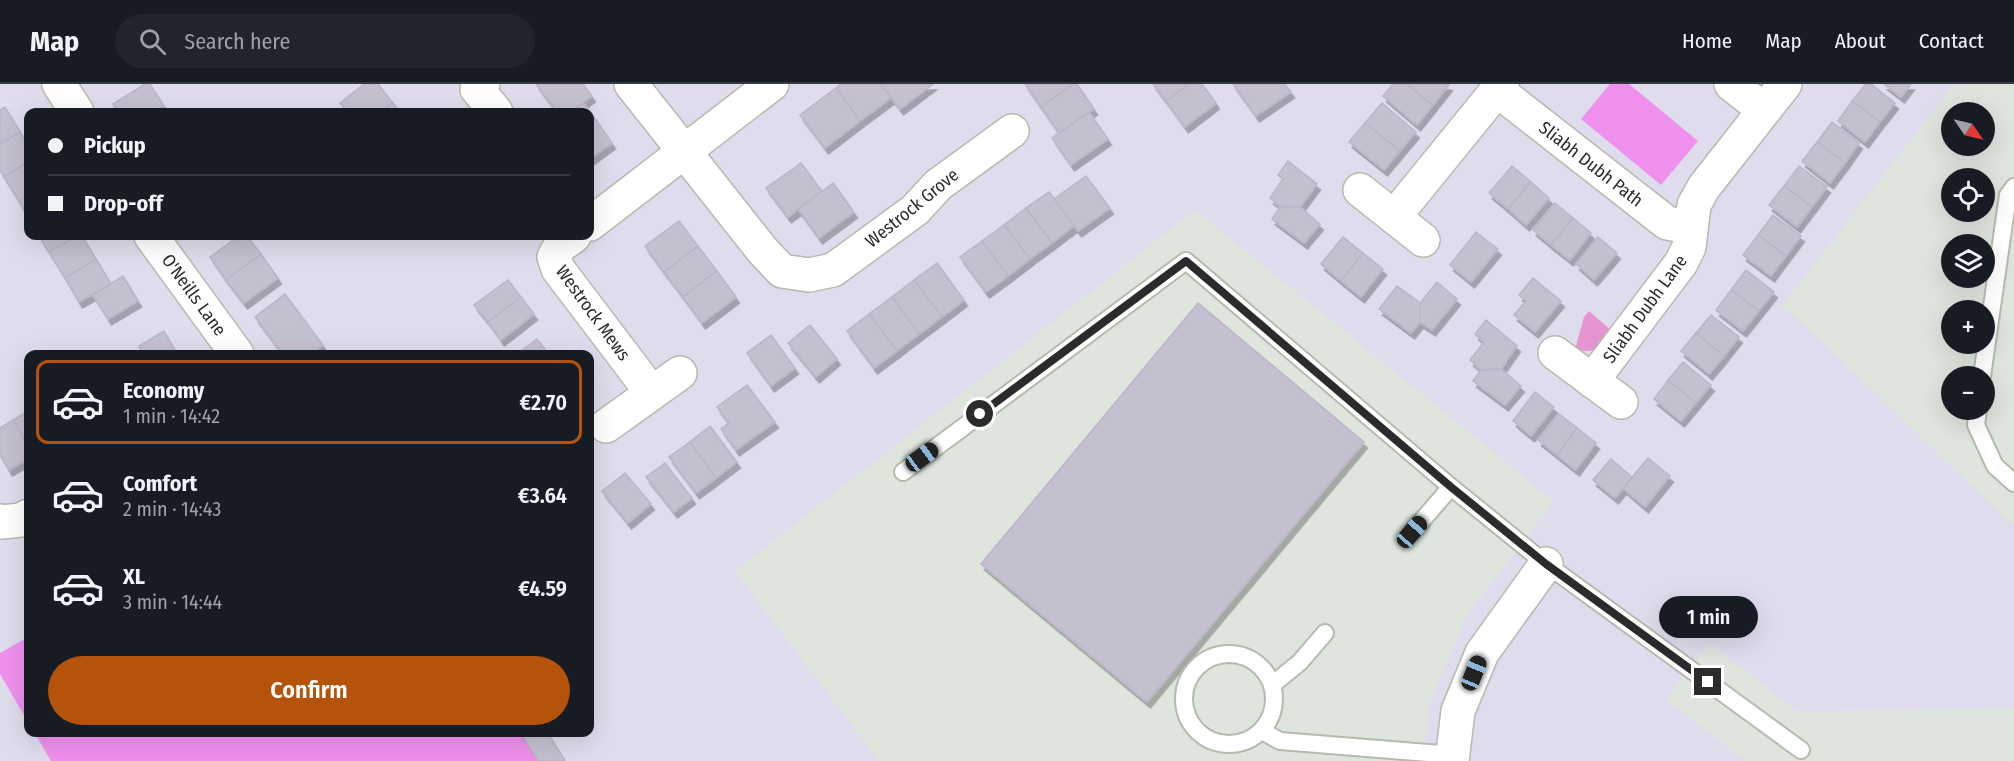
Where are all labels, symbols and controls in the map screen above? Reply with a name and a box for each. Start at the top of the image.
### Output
search box [115,14,535,68]
text: Map [30,25,79,58]
icon: search [136,25,169,58]
text: Search here [184,28,290,55]
text: Home [1682,28,1732,54]
text: Map [1765,28,1802,54]
text: About [1835,28,1886,54]
text: Contact [1919,28,1984,54]
north arrow [1941,102,1995,156]
map controls [1941,102,1995,420]
street label: Sliabh Dubh Path [1535,116,1647,212]
text: Pickup [84,132,146,159]
street label: Westrock Grove [861,164,963,252]
button: locate [1941,168,1995,222]
text: Drop-off [84,190,163,217]
button: layers [1941,234,1995,288]
street label: O'Neills Lane [157,250,231,340]
street label: Sliabh Dubh Lane [1598,250,1692,367]
street label: Westrock Mews [551,261,635,365]
button: + [1941,300,1995,354]
button: − [1941,366,1995,420]
icon: car [51,375,105,429]
text: Economy [123,377,204,404]
text: €2.70 [520,389,567,416]
route start [966,400,993,427]
text: 1 min · 14:42 [123,404,220,428]
car [902,439,942,475]
icon: car [51,468,105,522]
text: Comfort [123,470,197,497]
text: €3.64 [518,482,567,509]
text: 2 min · 14:43 [123,497,221,521]
car [1393,513,1431,551]
icon: car [51,561,105,615]
text: XL [123,563,145,590]
text: €4.59 [518,575,567,602]
text: 3 min · 14:44 [123,590,222,614]
callout: 1 min [1658,595,1758,637]
text: 1 min [1687,605,1730,629]
car [1459,653,1489,693]
button: Confirm [48,656,570,725]
route end [1694,668,1721,695]

